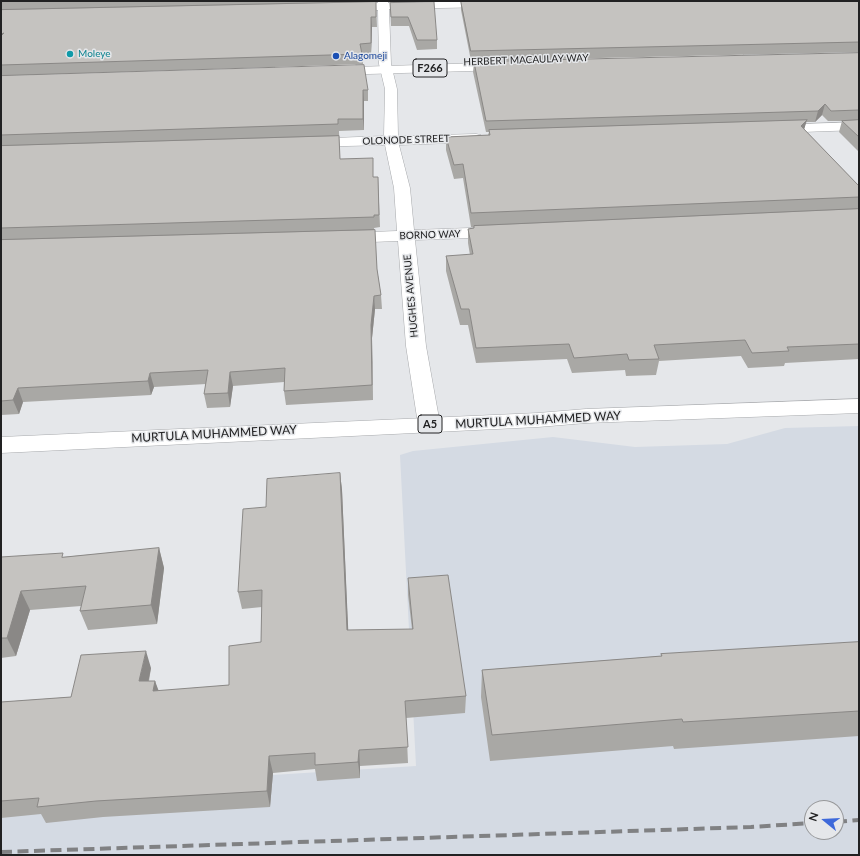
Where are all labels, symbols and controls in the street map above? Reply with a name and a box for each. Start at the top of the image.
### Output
place label: Moleye [78,48,111,60]
marker: Moleye [65,49,75,59]
place label: Alagomeji [344,50,387,62]
marker: Alagomeji [331,51,341,61]
street label: HERBERT MACAULAY WAY [463,52,589,68]
road number: F266 [413,59,447,77]
street label: OLONODE STREET [362,132,450,148]
street label: BORNO WAY [399,228,461,242]
street label: HUGHES AVENUE [401,254,421,338]
street label: MURTULA MUHAMMED WAY [455,408,621,432]
road number: A5 [418,415,442,433]
street label: MURTULA MUHAMMED WAY [131,422,297,446]
north arrow [804,800,844,840]
text: N [806,810,821,822]

